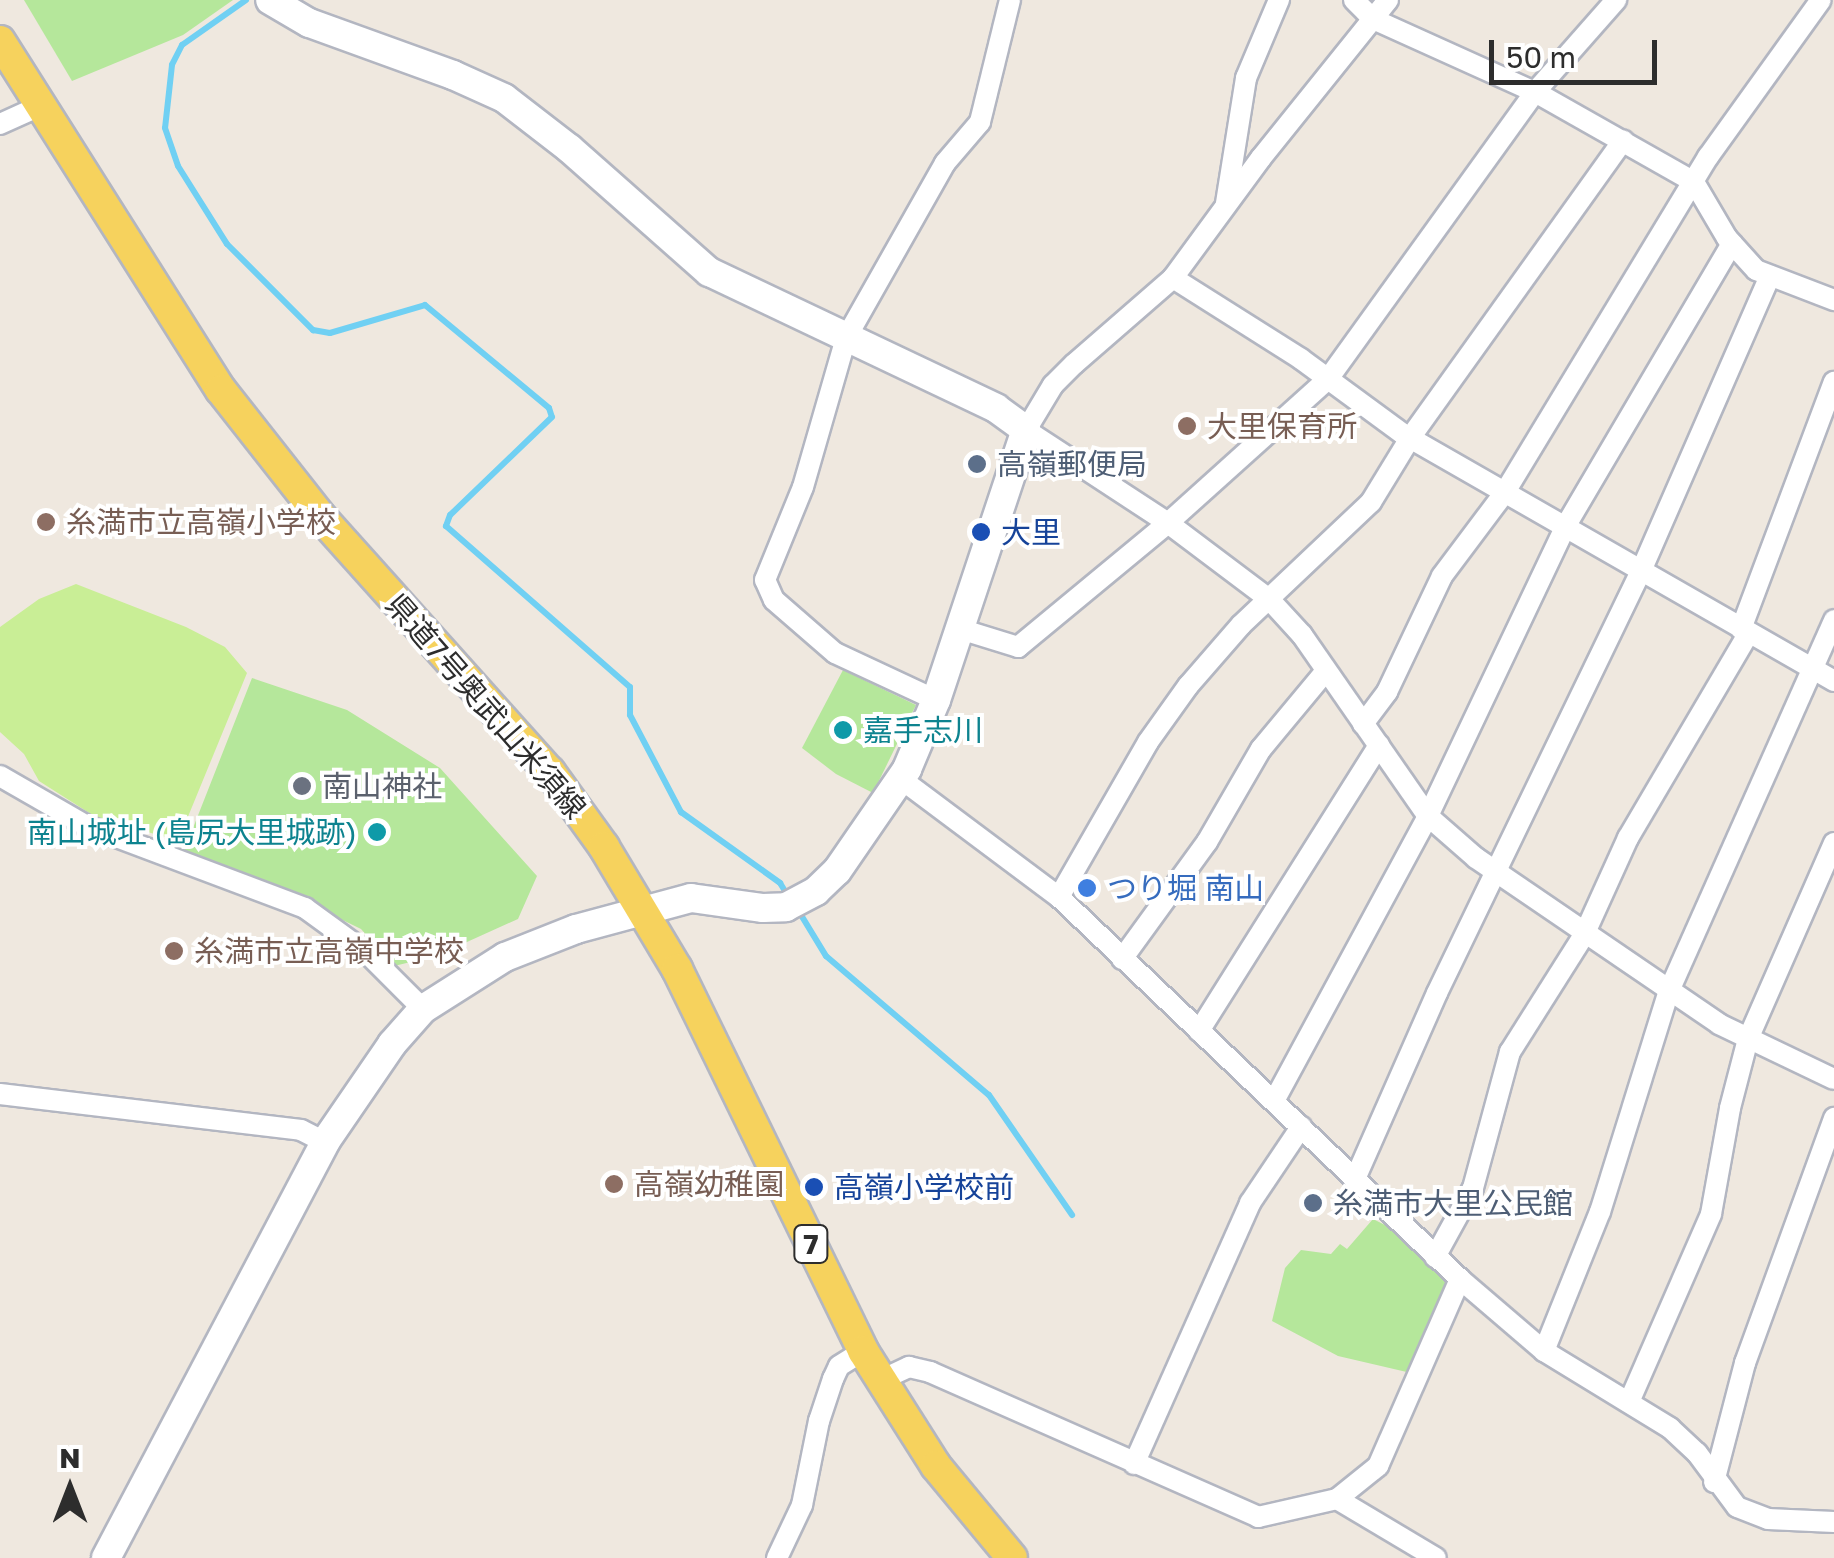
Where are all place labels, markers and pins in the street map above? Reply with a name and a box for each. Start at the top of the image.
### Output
place label: 大里保育所 [1207,408,1357,444]
marker: 大里保育所 [1176,415,1198,437]
place label: 高嶺郵便局 [997,446,1147,482]
marker: 高嶺郵便局 [966,453,988,475]
place label: 糸満市立高嶺小学校 [66,504,336,540]
marker: 糸満市立高嶺小学校 [35,511,57,533]
place label: 大里 [1001,514,1061,550]
marker: 大里 [970,521,992,543]
place label: 嘉手志川 [863,712,983,748]
marker: 嘉手志川 [832,719,854,741]
place label: 南山神社 [322,768,442,804]
marker: 南山神社 [291,775,313,797]
place label: 南山城址 (島尻大里城跡) [27,814,357,850]
marker: 南山城址 (島尻大里城跡) [366,821,388,843]
place label: つり堀 南山 [1107,870,1264,906]
marker: つり堀 南山 [1076,877,1098,899]
place label: 糸満市立高嶺中学校 [194,933,464,969]
marker: 糸満市立高嶺中学校 [163,940,185,962]
place label: 高嶺幼稚園 [634,1166,784,1202]
place label: 高嶺小学校前 [834,1169,1014,1205]
marker: 高嶺幼稚園 [603,1173,625,1195]
marker: 高嶺小学校前 [803,1176,825,1198]
place label: 糸満市大里公民館 [1333,1185,1573,1221]
marker: 糸満市大里公民館 [1302,1192,1324,1214]

